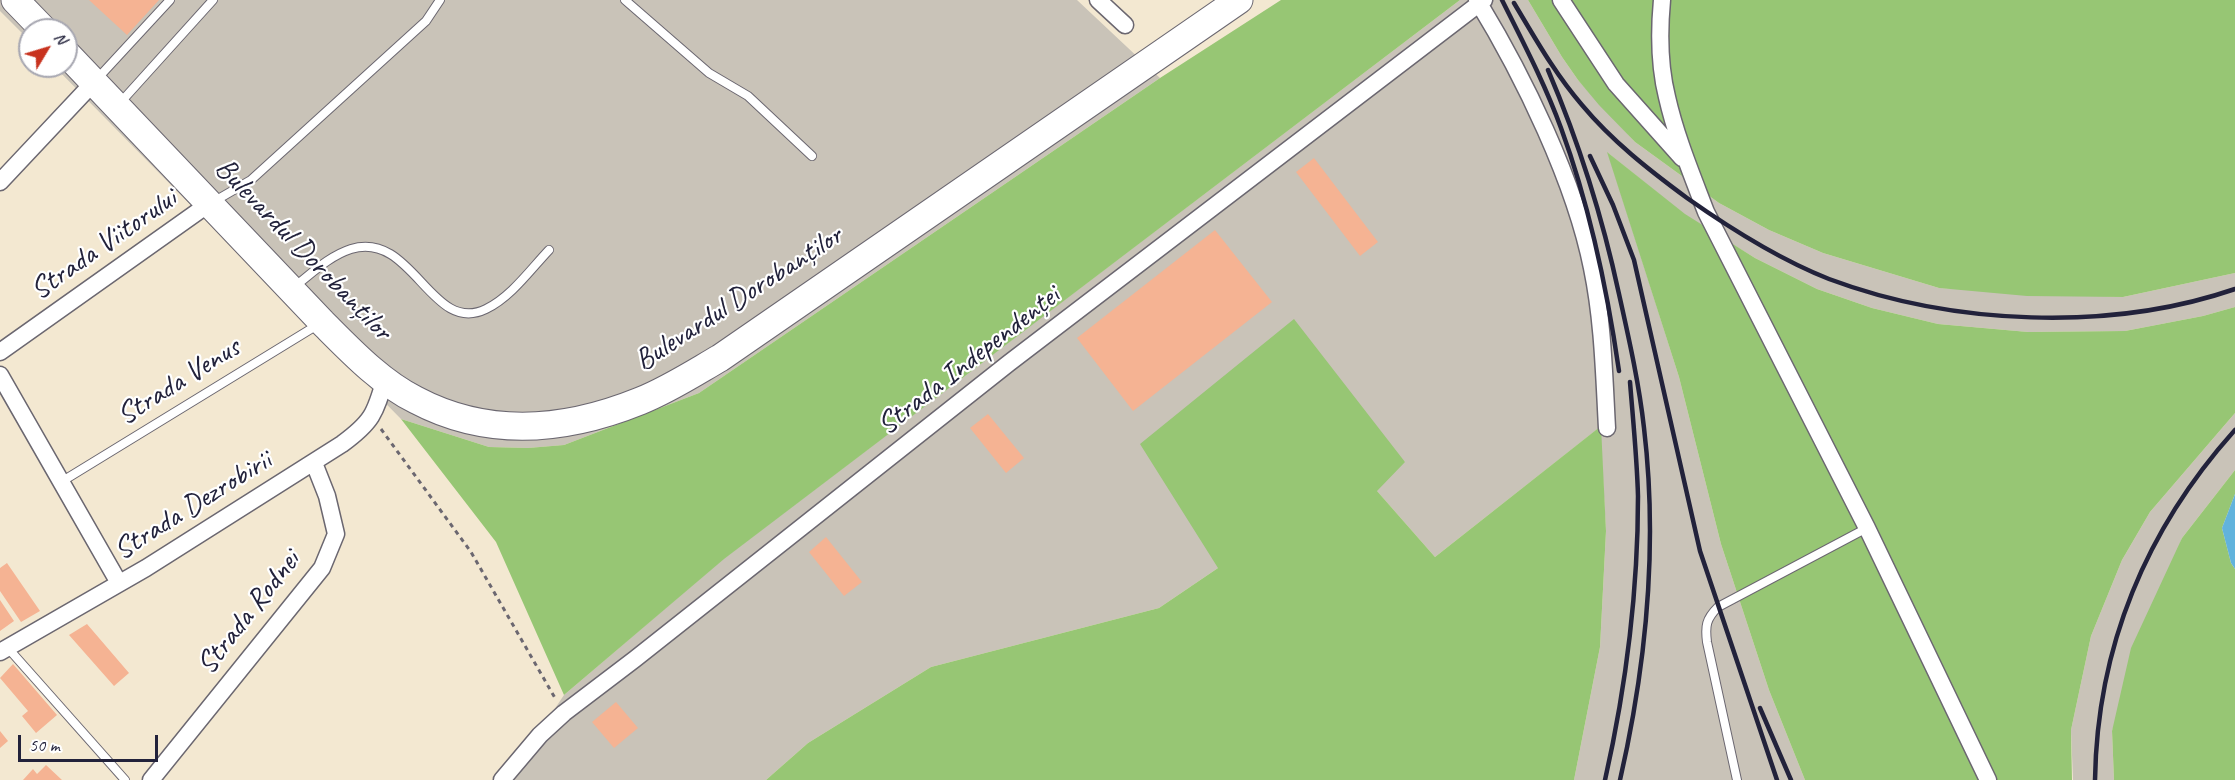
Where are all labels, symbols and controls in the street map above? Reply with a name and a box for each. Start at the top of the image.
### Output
north arrow [18,18,78,78]
text: N [50,28,72,48]
street label: Bulevardul Dorobanților [207,151,399,349]
street label: Strada Viitorului [24,181,184,309]
street label: Bulevardul Dorobanților [628,218,850,380]
street label: Strada Independenței [871,279,1067,443]
street label: Strada Venus [111,330,247,434]
street label: Strada Dezrobirii [107,443,279,569]
street label: Strada Rodnei [190,544,308,682]
scale bar [21,723,160,761]
text: 50 m [29,734,60,756]

